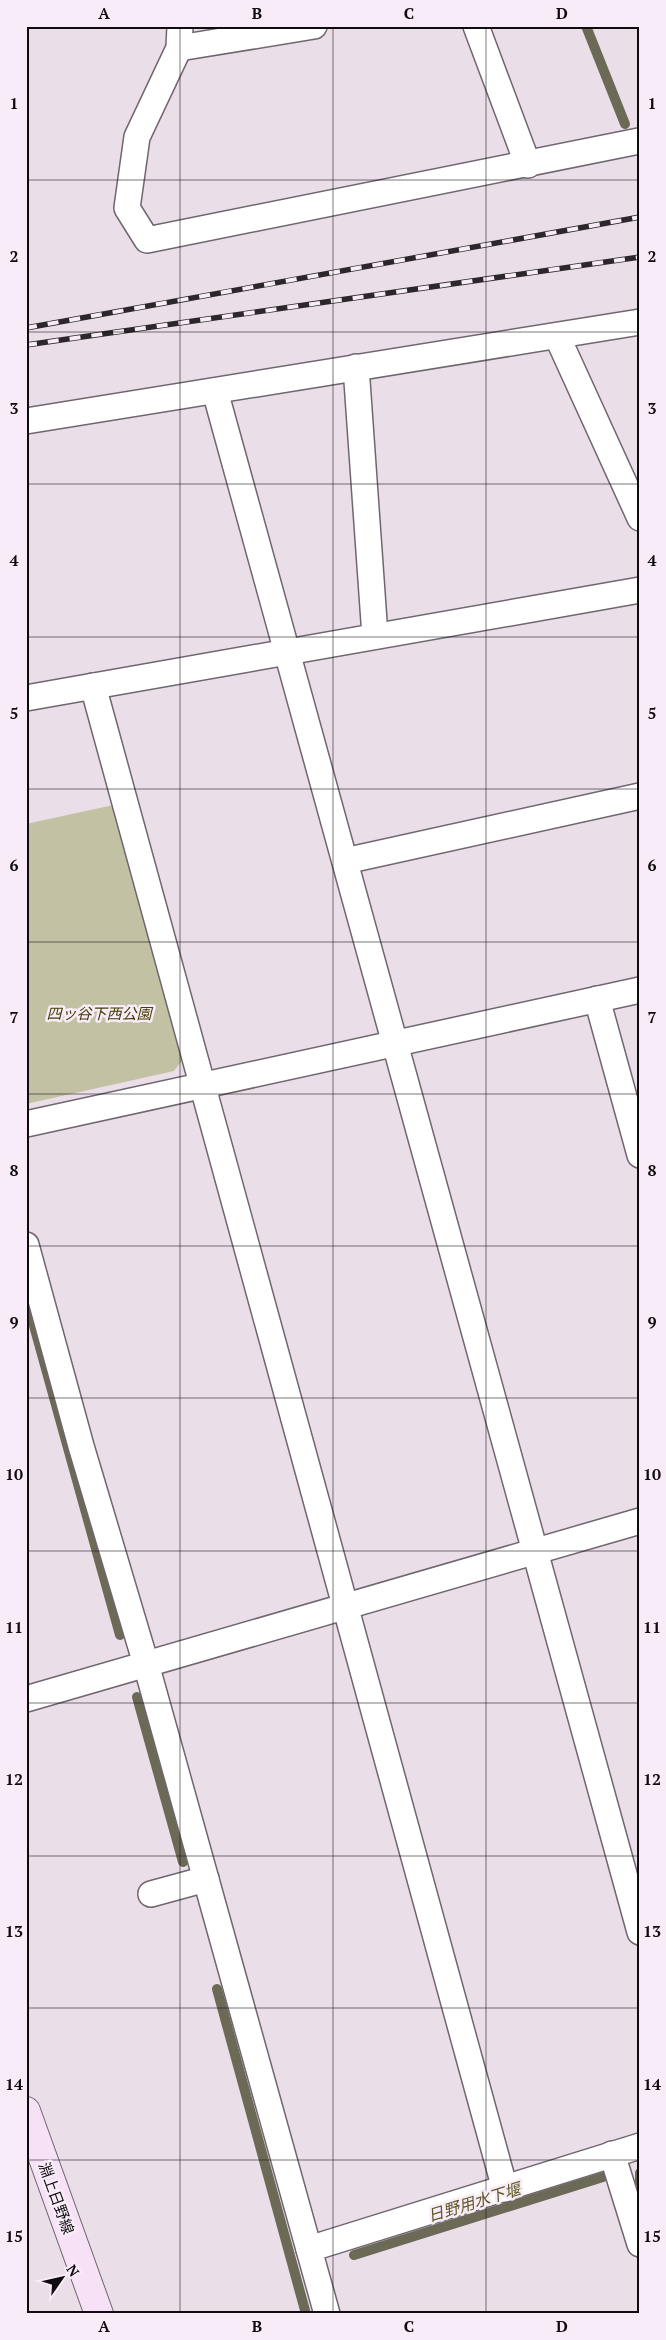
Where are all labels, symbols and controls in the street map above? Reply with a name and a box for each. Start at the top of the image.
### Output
text: A [98,2,110,24]
text: B [252,2,262,24]
text: C [404,2,414,24]
text: D [556,2,568,24]
text: 1 [9,92,19,114]
text: 1 [647,92,657,114]
text: 2 [9,245,19,267]
text: 2 [647,245,657,267]
text: 3 [9,397,19,419]
text: 3 [647,397,657,419]
text: 4 [9,549,19,571]
text: 4 [647,549,657,571]
text: 5 [9,702,19,724]
text: 5 [647,702,657,724]
text: 6 [9,854,19,876]
text: 6 [647,854,657,876]
park label: 四ッ谷下西公園 [46,1003,153,1023]
text: 7 [9,1006,19,1028]
text: 7 [647,1006,657,1028]
text: 8 [9,1159,19,1181]
text: 8 [647,1159,657,1181]
text: 9 [9,1311,19,1333]
text: 9 [647,1311,657,1333]
text: 10 [5,1463,23,1485]
text: 10 [643,1463,661,1485]
text: 11 [5,1616,23,1638]
text: 11 [643,1616,661,1638]
text: 12 [5,1768,23,1790]
text: 12 [643,1768,661,1790]
text: 13 [5,1920,23,1942]
text: 13 [643,1920,661,1942]
text: 14 [5,2073,23,2095]
text: 14 [643,2073,661,2095]
street label: 淵上日野線 [35,2159,79,2237]
water label: 日野用水下堰 [425,2177,526,2227]
text: 15 [5,2225,23,2247]
text: 15 [643,2225,661,2247]
north arrow [38,2252,88,2302]
text: N [62,2261,84,2280]
text: A [98,2315,110,2337]
text: B [252,2315,262,2337]
text: C [404,2315,414,2337]
text: D [556,2315,568,2337]

